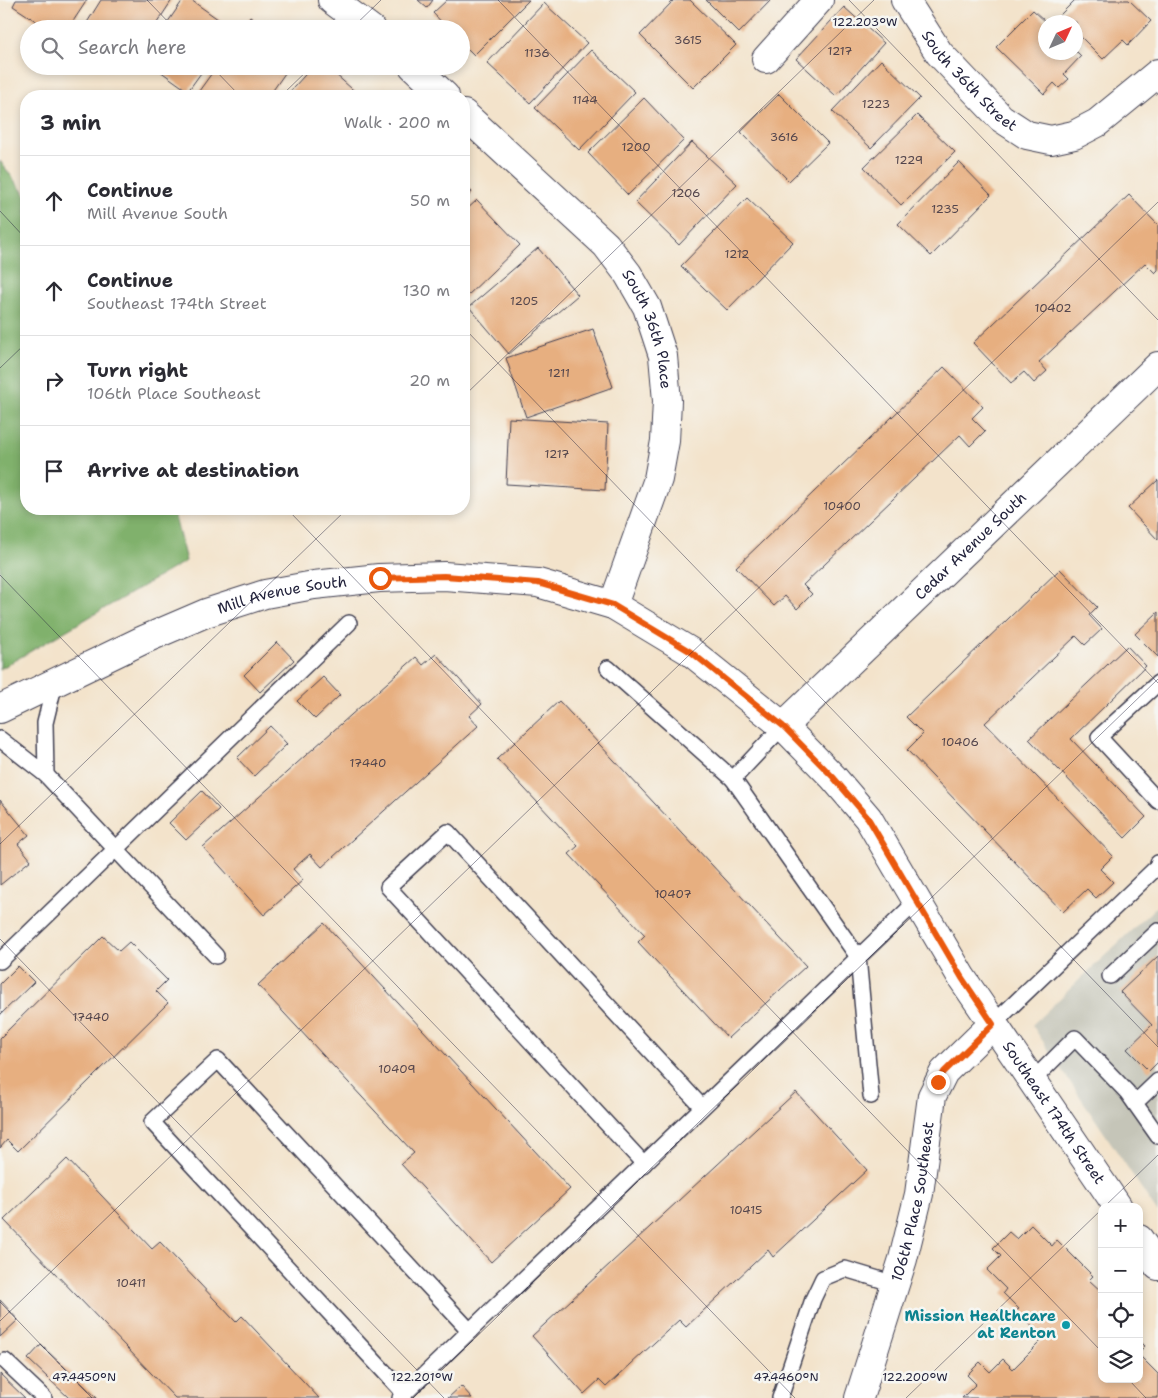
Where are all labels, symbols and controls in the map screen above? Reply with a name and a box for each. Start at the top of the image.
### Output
text: 122.203°W [832,14,898,30]
north arrow [1038,15,1083,60]
search box [20,20,470,75]
street label: South 36th Street [917,27,1021,136]
house number: 3615 [674,32,702,48]
icon: search [38,34,66,62]
text: Search here [78,35,187,60]
house number: 1217 [828,43,853,59]
house number: 1136 [524,45,550,61]
house number: 1144 [572,92,598,108]
house number: 1223 [862,96,890,112]
text: 3 min [40,109,101,137]
text: Walk · 200 m [344,112,450,133]
house number: 3616 [770,129,798,145]
house number: 1200 [621,139,651,155]
house number: 1229 [895,152,923,168]
text: Continue [87,178,173,203]
house number: 1206 [672,185,700,201]
icon: ahead [40,187,68,215]
text: 50 m [410,190,450,211]
house number: 1235 [931,201,959,217]
text: Mill Avenue South [87,203,228,224]
house number: 1212 [724,246,750,262]
street label: South 36th Place [618,266,676,390]
text: Continue [87,268,173,293]
icon: ahead [40,277,68,305]
text: 130 m [403,280,450,301]
text: Southeast 174th Street [87,293,267,314]
house number: 1205 [510,293,538,309]
house number: 10402 [1034,300,1072,316]
text: Turn right [87,358,188,383]
house number: 1211 [548,365,570,381]
icon: right [40,367,68,395]
text: 20 m [409,370,450,391]
text: 106th Place Southeast [87,383,261,404]
house number: 1217 [545,446,570,462]
icon: arrive [40,457,68,485]
text: Arrive at destination [87,458,299,483]
street label: Cedar Avenue South [910,488,1031,604]
house number: 10400 [823,498,861,514]
route start [369,567,392,590]
street label: Mill Avenue South [215,572,348,619]
house number: 10406 [941,734,979,750]
house number: 17440 [349,755,387,771]
house number: 10407 [654,886,692,902]
house number: 17440 [72,1009,110,1025]
street label: Southeast 174th Street [998,1037,1110,1188]
house number: 10409 [378,1061,416,1077]
route end [927,1071,950,1094]
street label: 106th Place Southeast [886,1120,939,1284]
house number: 10415 [730,1202,762,1218]
map controls [1098,1203,1143,1383]
button: + [1098,1203,1143,1248]
button: − [1098,1248,1143,1293]
house number: 10411 [116,1275,146,1291]
button: locate [1098,1293,1143,1338]
place label: Mission Healthcare at Renton [904,1306,1056,1343]
marker: Mission Healthcare at Renton [1060,1319,1072,1331]
button: layers [1098,1338,1143,1383]
text: 47.4450°N [52,1369,116,1385]
text: 122.201°W [391,1369,453,1385]
text: 47.4460°N [753,1369,819,1385]
text: 122.200°W [882,1369,948,1385]

